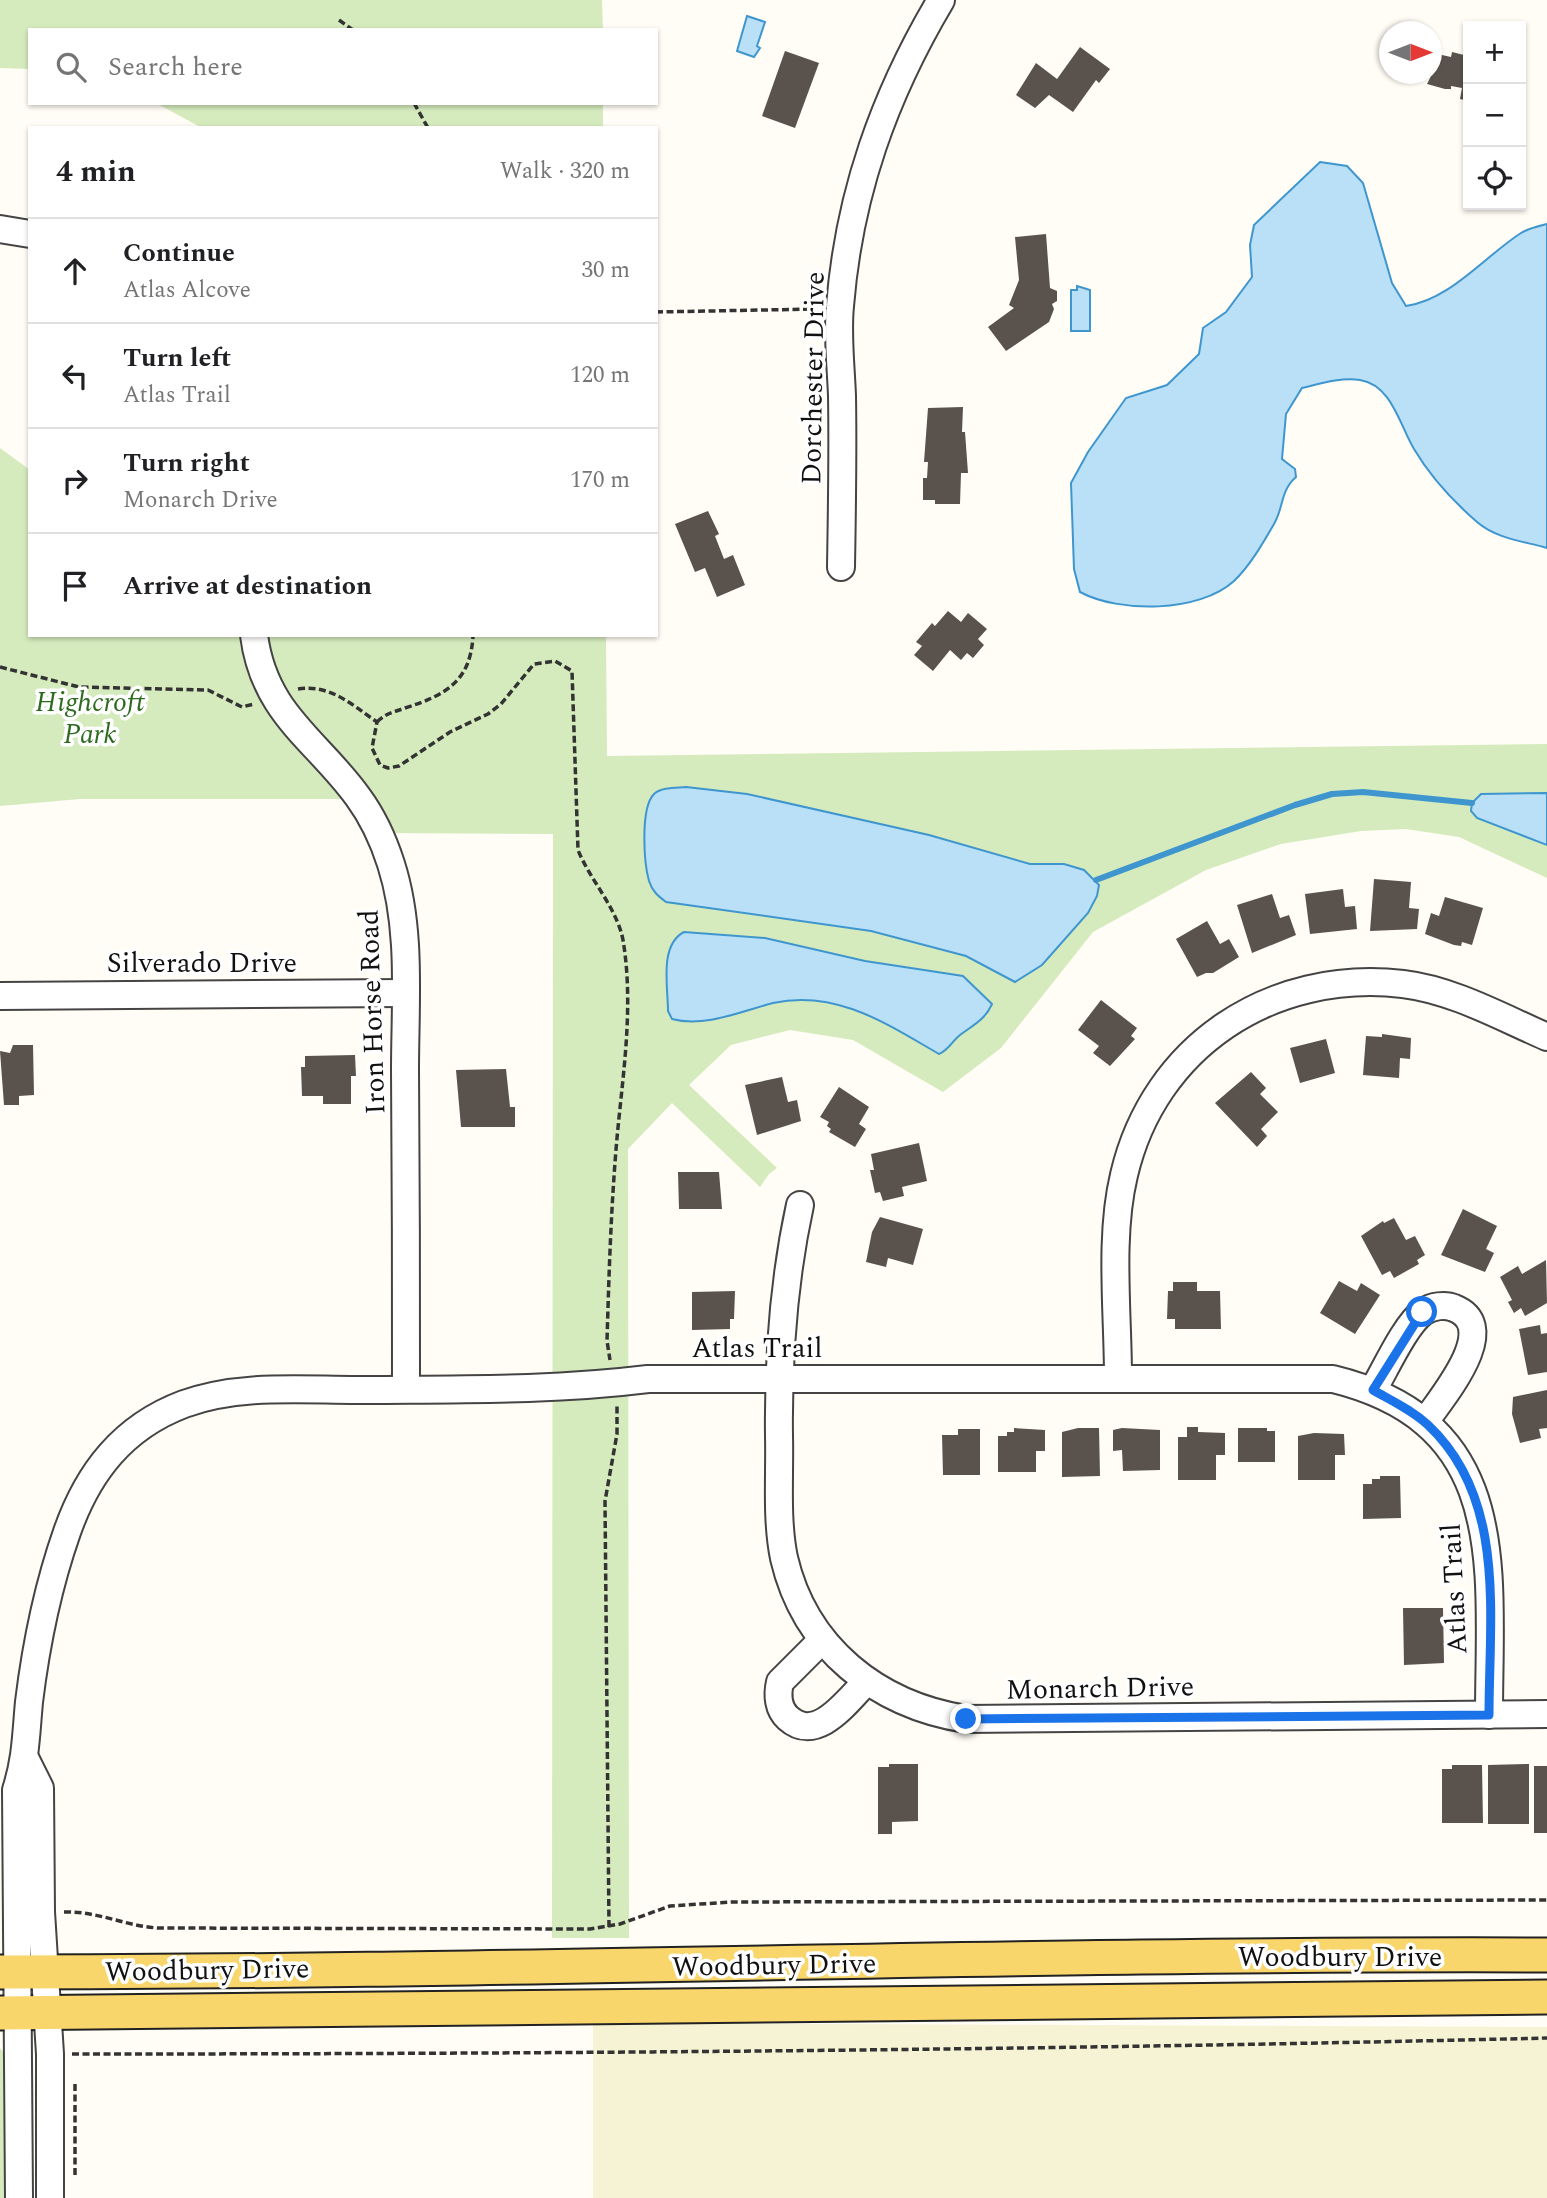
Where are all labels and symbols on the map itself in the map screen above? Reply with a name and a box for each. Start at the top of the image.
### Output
north arrow [1379,21,1442,84]
street label: Dorchester Drive [790,271,837,485]
park label: Highcroft Park [35,681,146,756]
street label: Iron Horse Road [347,909,398,1115]
street label: Silverado Drive [107,942,297,985]
route start [1406,1296,1437,1327]
street label: Atlas Trail [691,1327,823,1370]
street label: Atlas Trail [1430,1522,1479,1656]
street label: Monarch Drive [1006,1665,1194,1712]
route end [950,1703,981,1734]
street label: Woodbury Drive [1238,1936,1442,1979]
street label: Woodbury Drive [671,1942,877,1989]
street label: Woodbury Drive [104,1947,310,1994]

